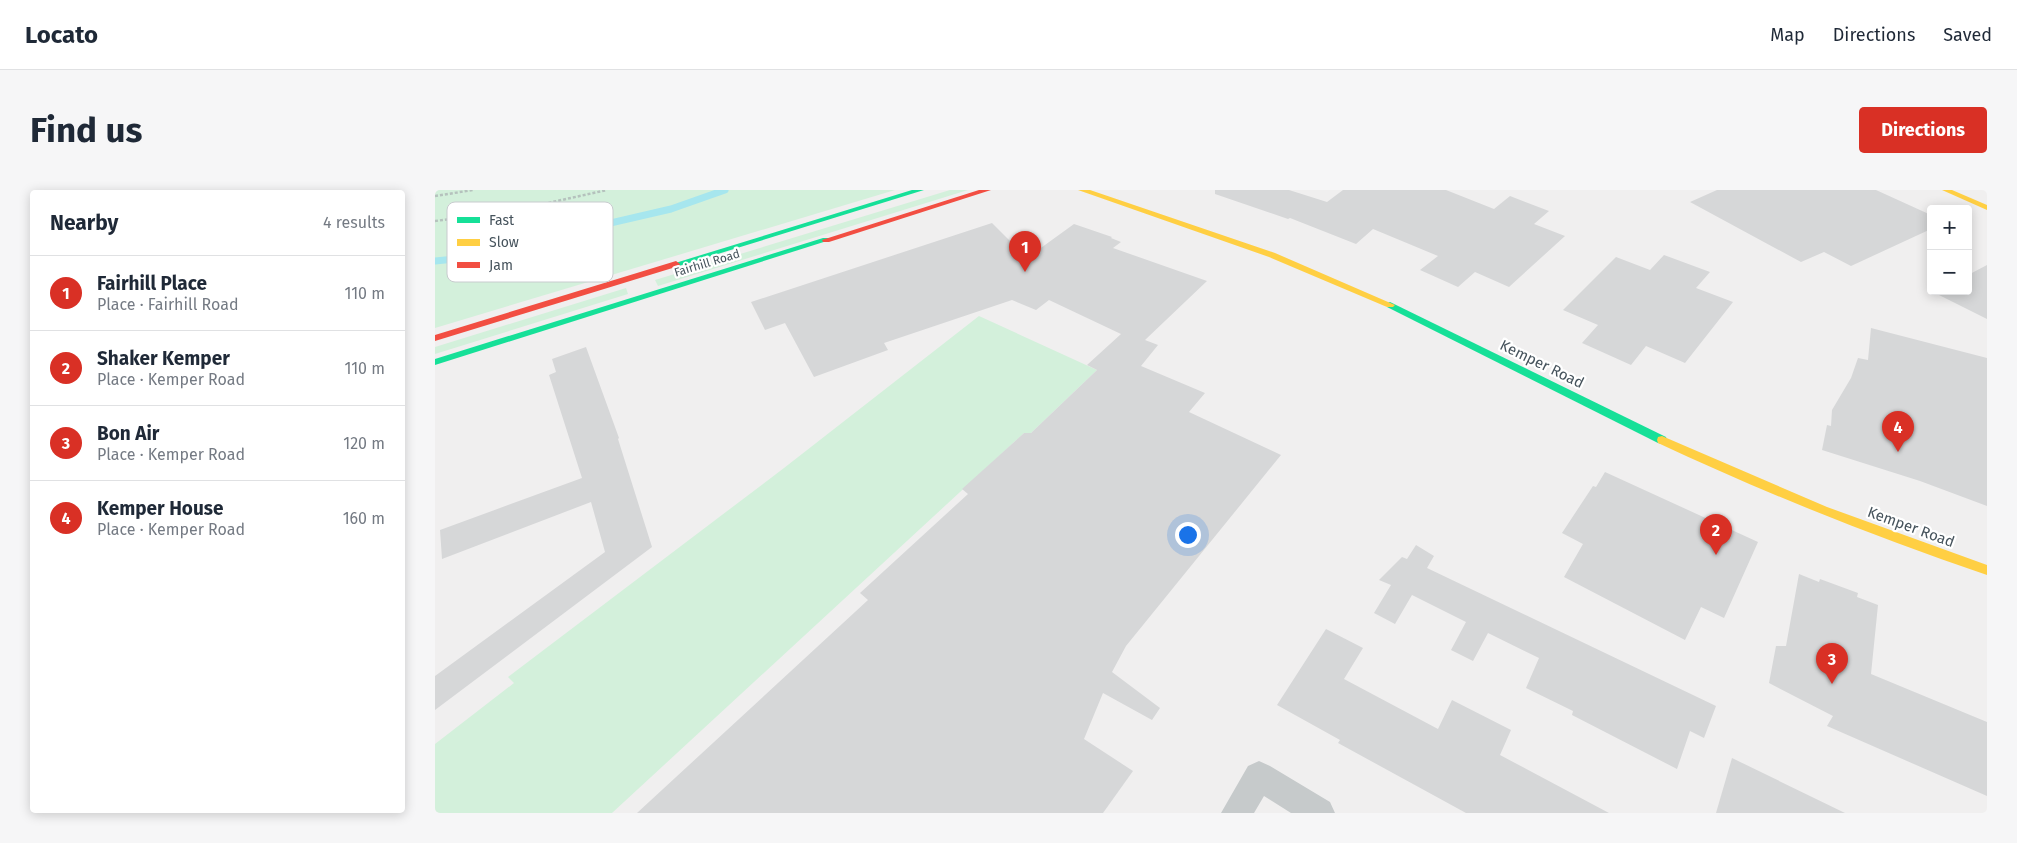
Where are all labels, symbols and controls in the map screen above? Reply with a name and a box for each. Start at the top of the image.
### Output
text: Locato [25,21,98,49]
text: Map [1770,24,1805,46]
text: Directions [1833,24,1915,46]
text: Saved [1943,24,1992,46]
button: Directions [1859,107,1987,153]
text: Find us [30,109,142,151]
legend [447,202,613,282]
map controls [1927,205,1972,295]
button: + [1927,205,1972,250]
text: Nearby [50,210,118,236]
text: Fast [489,212,515,229]
text: 4 results [323,213,385,232]
pin: 1 [1009,231,1041,272]
text: Slow [489,234,519,251]
street label: Fairhill Road [672,246,742,280]
button: − [1927,250,1972,295]
text: Jam [489,257,513,274]
text: Fairhill Place [97,272,207,295]
text: 1 [62,284,70,303]
text: 110 m [344,284,385,303]
text: Place · Fairhill Road [97,295,239,314]
street label: Kemper Road [1497,336,1587,392]
text: Shaker Kemper [97,347,230,370]
text: 2 [62,359,70,378]
text: 110 m [344,359,385,378]
text: Place · Kemper Road [97,370,245,389]
pin: 4 [1882,411,1914,452]
text: Bon Air [97,422,159,445]
text: 3 [62,434,70,453]
text: 120 m [343,434,385,453]
text: Place · Kemper Road [97,445,245,464]
text: Kemper House [97,497,223,520]
street label: Kemper Road [1865,503,1957,551]
text: 4 [61,509,71,528]
text: 160 m [343,509,385,528]
pin: 2 [1700,514,1732,555]
text: Place · Kemper Road [97,520,245,539]
your location [1175,522,1201,548]
pin: 3 [1816,643,1848,684]

